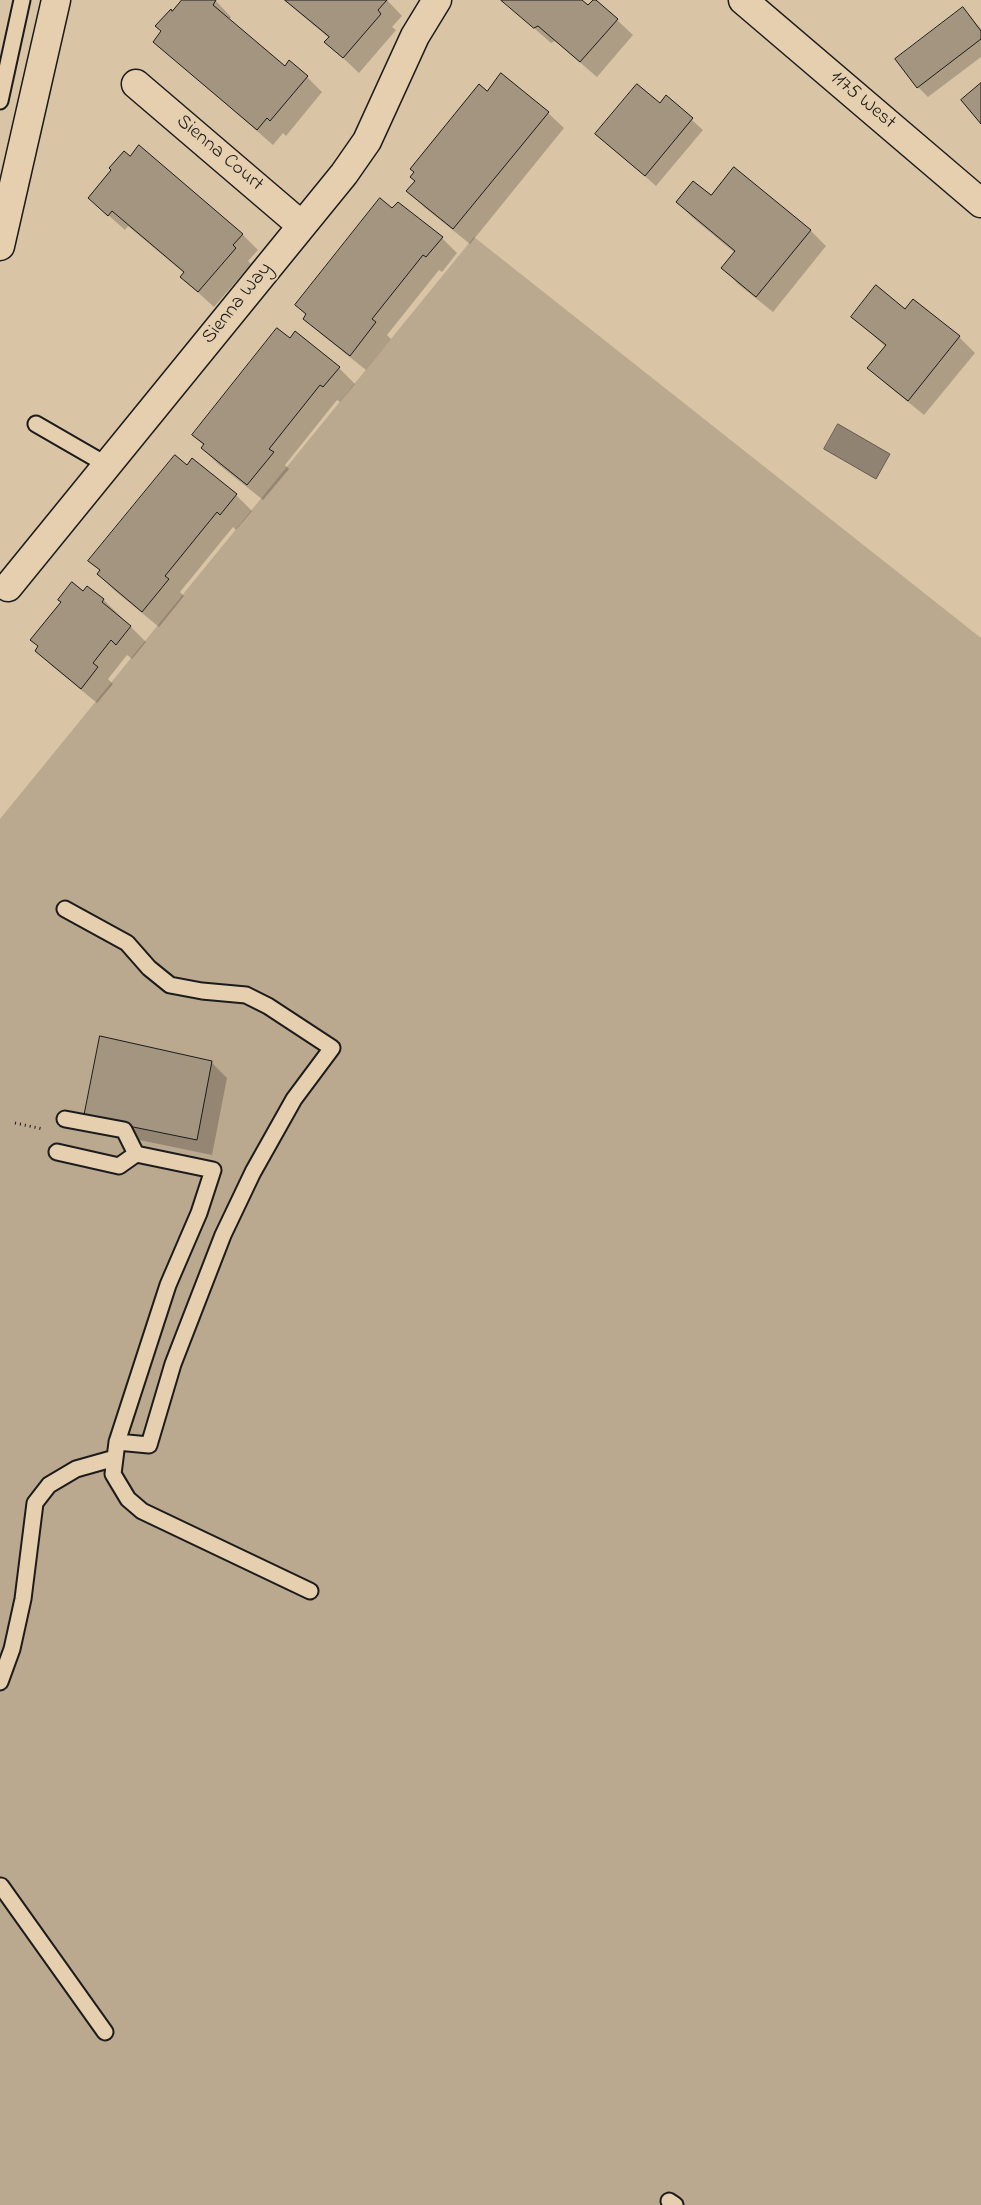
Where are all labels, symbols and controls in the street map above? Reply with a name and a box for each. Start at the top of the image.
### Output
street label: 1175 West [824,66,900,136]
street label: Sienna Court [170,111,268,197]
street label: Sienna Way [198,258,278,350]

